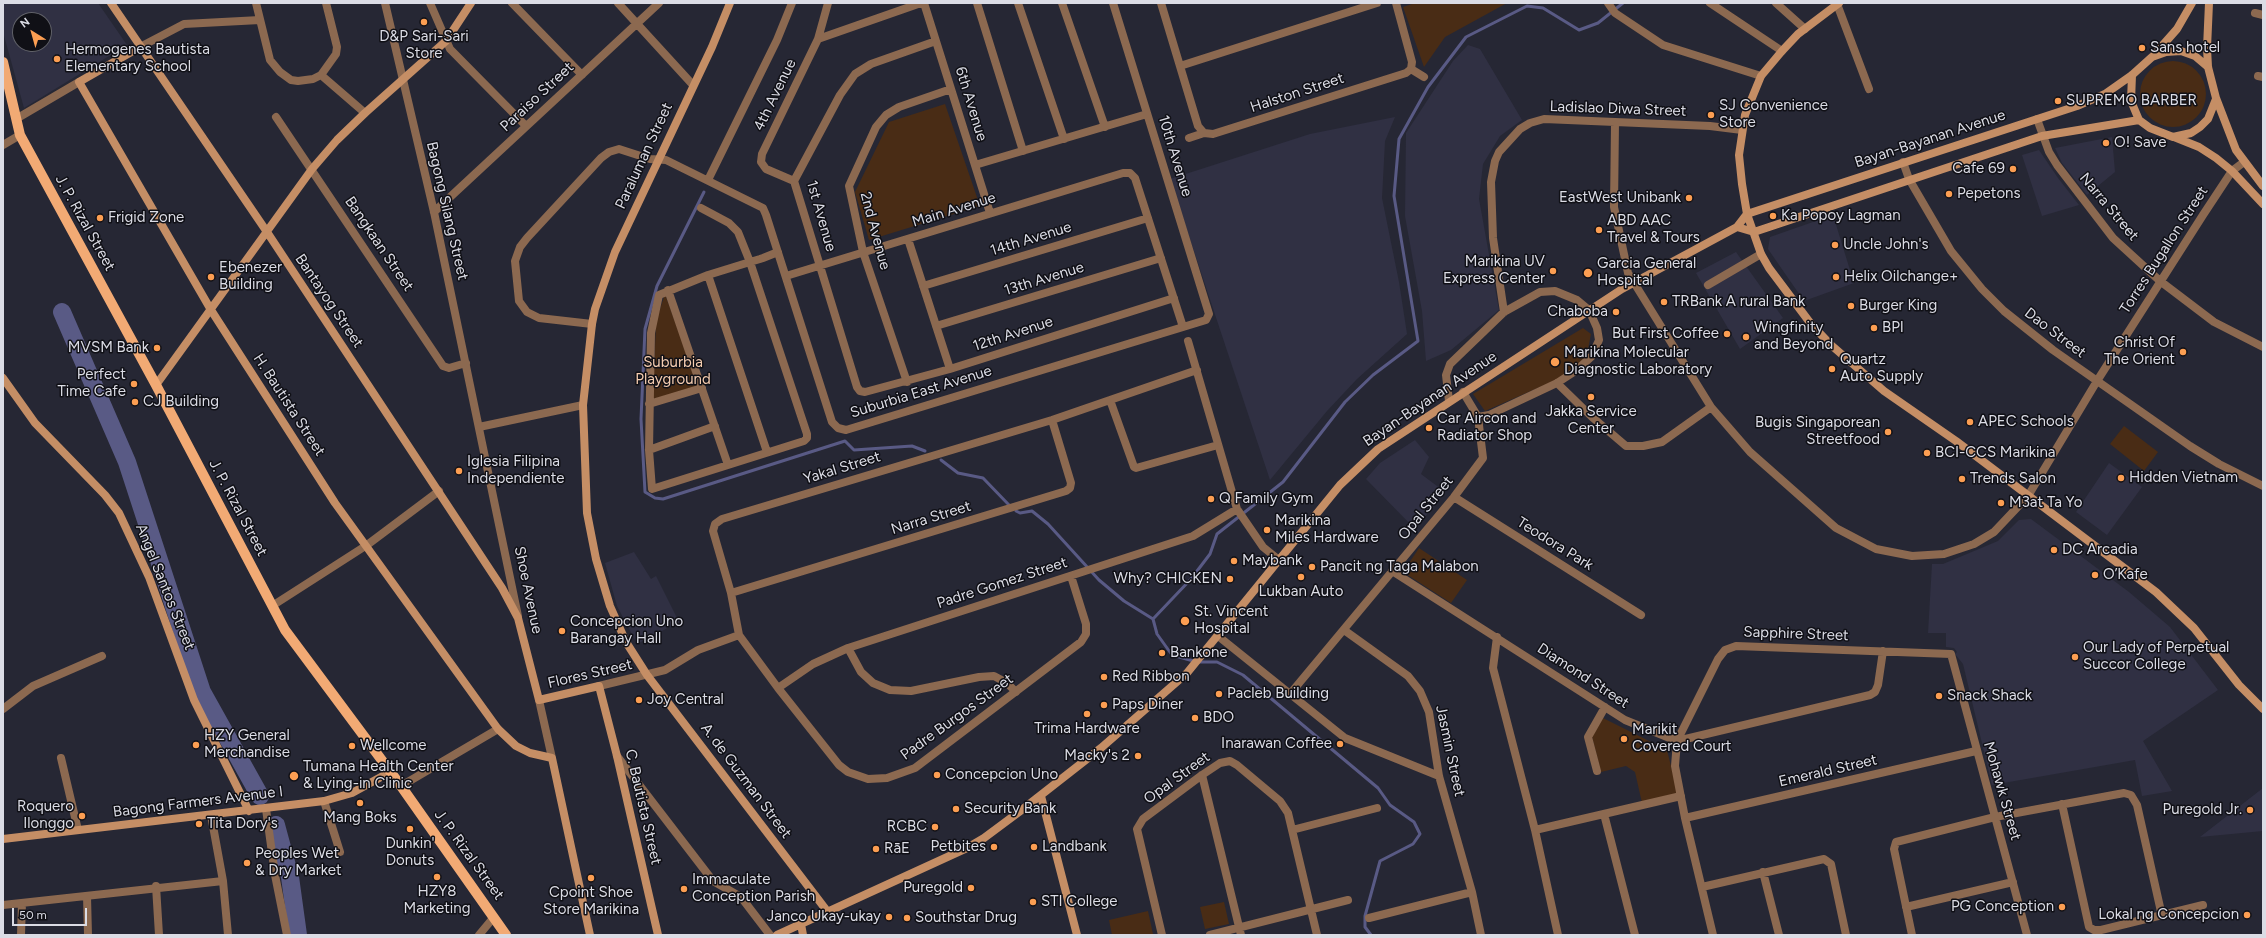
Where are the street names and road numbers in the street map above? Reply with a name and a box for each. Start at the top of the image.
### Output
street label: 4th Avenue [750,56,800,134]
street label: Paraiso Street [497,58,577,136]
street label: 6th Avenue [951,65,991,143]
street label: Halston Street [1248,69,1346,117]
street label: Ladislao Diwa Street [1549,98,1687,120]
street label: Paraluman Street [612,100,676,212]
street label: Bayan-Bayanan Avenue [1852,106,2008,172]
street label: 10th Avenue [1154,113,1196,199]
street label: Bagong Silang Street [422,140,472,282]
street label: Narra Street [2076,170,2142,244]
street label: J. P. Rizal Street [51,172,119,274]
street label: 1st Avenue [802,178,840,254]
street label: Torres Bugallon Street [2116,183,2212,317]
street label: Main Avenue [910,189,998,231]
street label: 2nd Avenue [856,190,894,272]
street label: Bangkaan Street [341,193,417,295]
street label: 14th Avenue [988,218,1074,260]
street label: Bantayog Street [291,251,367,351]
street label: 13th Avenue [1002,258,1086,300]
street label: Dao Street [2021,304,2089,362]
street label: 12th Avenue [971,313,1055,355]
street label: Bayan-Bayanan Avenue [1360,347,1500,451]
street label: H. Bautista Street [249,350,329,460]
street label: Suburbia East Avenue [848,362,994,422]
street label: Yakal Street [801,448,883,488]
street label: J. P. Rizal Street [205,457,271,559]
street label: Opal Street [1395,472,1457,544]
street label: Narra Street [889,497,973,539]
street label: Teodora Park [1513,513,1597,575]
street label: Angel Santos Street [131,521,199,653]
street label: Shoe Avenue [510,545,546,635]
street label: Padre Gomez Street [935,553,1069,613]
street label: Sapphire Street [1743,623,1849,645]
street label: Diamond Street [1534,640,1632,712]
street label: Flores Street [546,656,634,692]
street label: Padre Burgos Street [897,670,1017,764]
street label: Jasmin Street [1432,704,1468,798]
street label: A. de Guzman Street [697,720,795,842]
street label: Mohawk Street [1979,739,2025,843]
street label: C. Bautista Street [621,748,665,866]
street label: Opal Street [1140,748,1214,808]
street label: Emerald Street [1777,751,1879,791]
street label: Bagong Farmers Avenue I [112,783,284,821]
street label: J. P. Rizal Street [430,806,508,904]

